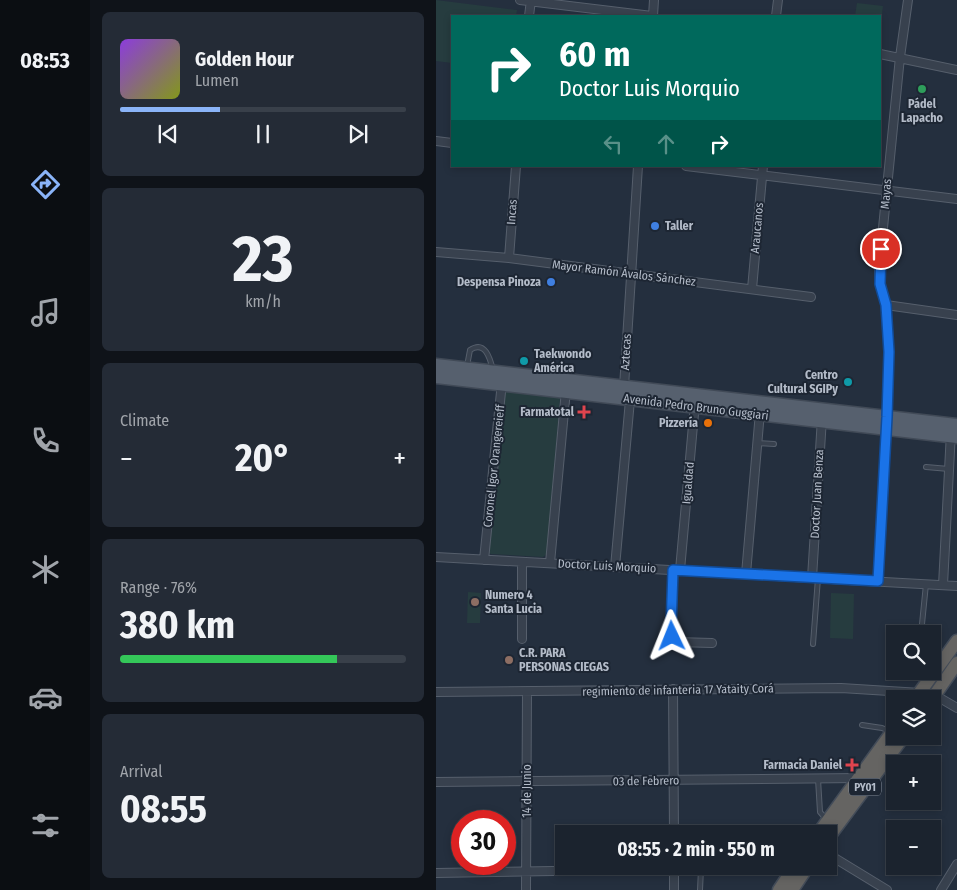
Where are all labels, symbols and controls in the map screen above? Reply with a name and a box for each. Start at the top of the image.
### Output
text: 60 m [559,33,630,75]
icon: right [476,35,541,100]
text: 08:53 [20,47,70,74]
text: Golden Hour [195,48,294,71]
text: Lumen [195,71,239,90]
text: Doctor Luis Morquio [559,75,740,102]
marker: Pádel Lapacho [916,83,928,95]
place label: Pádel Lapacho [901,97,943,125]
icon: previous [154,120,182,148]
icon: pause [249,120,277,148]
icon: next [344,120,372,148]
icon: left [599,130,627,158]
icon: ahead [652,130,680,158]
icon: right [705,130,733,158]
icon: directions [28,167,63,202]
street label: Mayas [878,178,894,210]
street label: Incas [504,199,520,225]
street label: Araucanos [748,202,766,254]
place label: Taller [665,219,694,233]
text: 23 [233,220,293,298]
marker: Taller [649,220,661,232]
pin [860,228,902,270]
icon: arrive [867,235,895,263]
street label: Mayor Ramón Ávalos Sánchez [551,256,697,289]
place label: Despensa Pinoza [457,275,541,289]
marker: Despensa Pinoza [545,276,557,288]
text: km/h [245,292,281,311]
icon: music [28,295,63,330]
street label: Aztecas [618,333,634,371]
place label: Taekwondo América [533,347,592,375]
marker: Taekwondo América [518,355,530,367]
place label: Centro Cultural SGIPy [768,368,839,396]
marker: Centro Cultural SGIPy [842,376,854,388]
street label: Avenida Pedro Bruno Guggiari [623,391,769,423]
street label: Coronel Igor Orangereieff [481,403,508,528]
place label: Farmatotal [520,405,575,419]
marker: Farmatotal [578,406,590,418]
text: Climate [120,411,169,430]
place label: Pizzería [659,416,698,430]
marker: Pizzería [702,417,714,429]
icon: phone [28,423,63,458]
text: 20° [235,435,291,481]
text: − [120,442,133,475]
text: + [393,442,406,475]
street label: Doctor Juan Benza [808,449,826,539]
street label: Igualdad [679,461,697,505]
icon: climate [28,552,63,587]
street label: Doctor Luis Morquio [557,556,657,576]
text: Range · 76% [120,578,197,597]
place label: Numero 4 Santa Lucia [485,588,542,616]
marker: Numero 4 Santa Lucia [469,596,481,608]
text: 380 km [120,602,235,648]
position arrow [645,609,697,661]
map controls [886,625,941,875]
button: search [886,625,941,680]
place label: C.R. PARA PERSONAS CIEGAS [519,646,609,674]
marker: C.R. PARA PERSONAS CIEGAS [503,654,515,666]
icon: car [28,680,63,715]
street label: regimiento de infanteria 17 Yataity Corá [582,681,774,699]
button: layers [886,690,941,745]
button: + [886,755,941,810]
place label: Farmacia Daniel [763,758,843,772]
marker: Farmacia Daniel [846,759,858,771]
text: Arrival [120,762,162,781]
street label: 14 de Junio [520,764,534,818]
street label: 03 de Febrero [613,773,679,789]
road number: PY01 [849,779,881,796]
text: 08:55 [120,786,207,832]
icon: filters [28,808,63,843]
speed limit sign: 30 [451,810,516,875]
button: − [886,820,941,875]
text: 08:55 · 2 min · 550 m [617,838,775,861]

